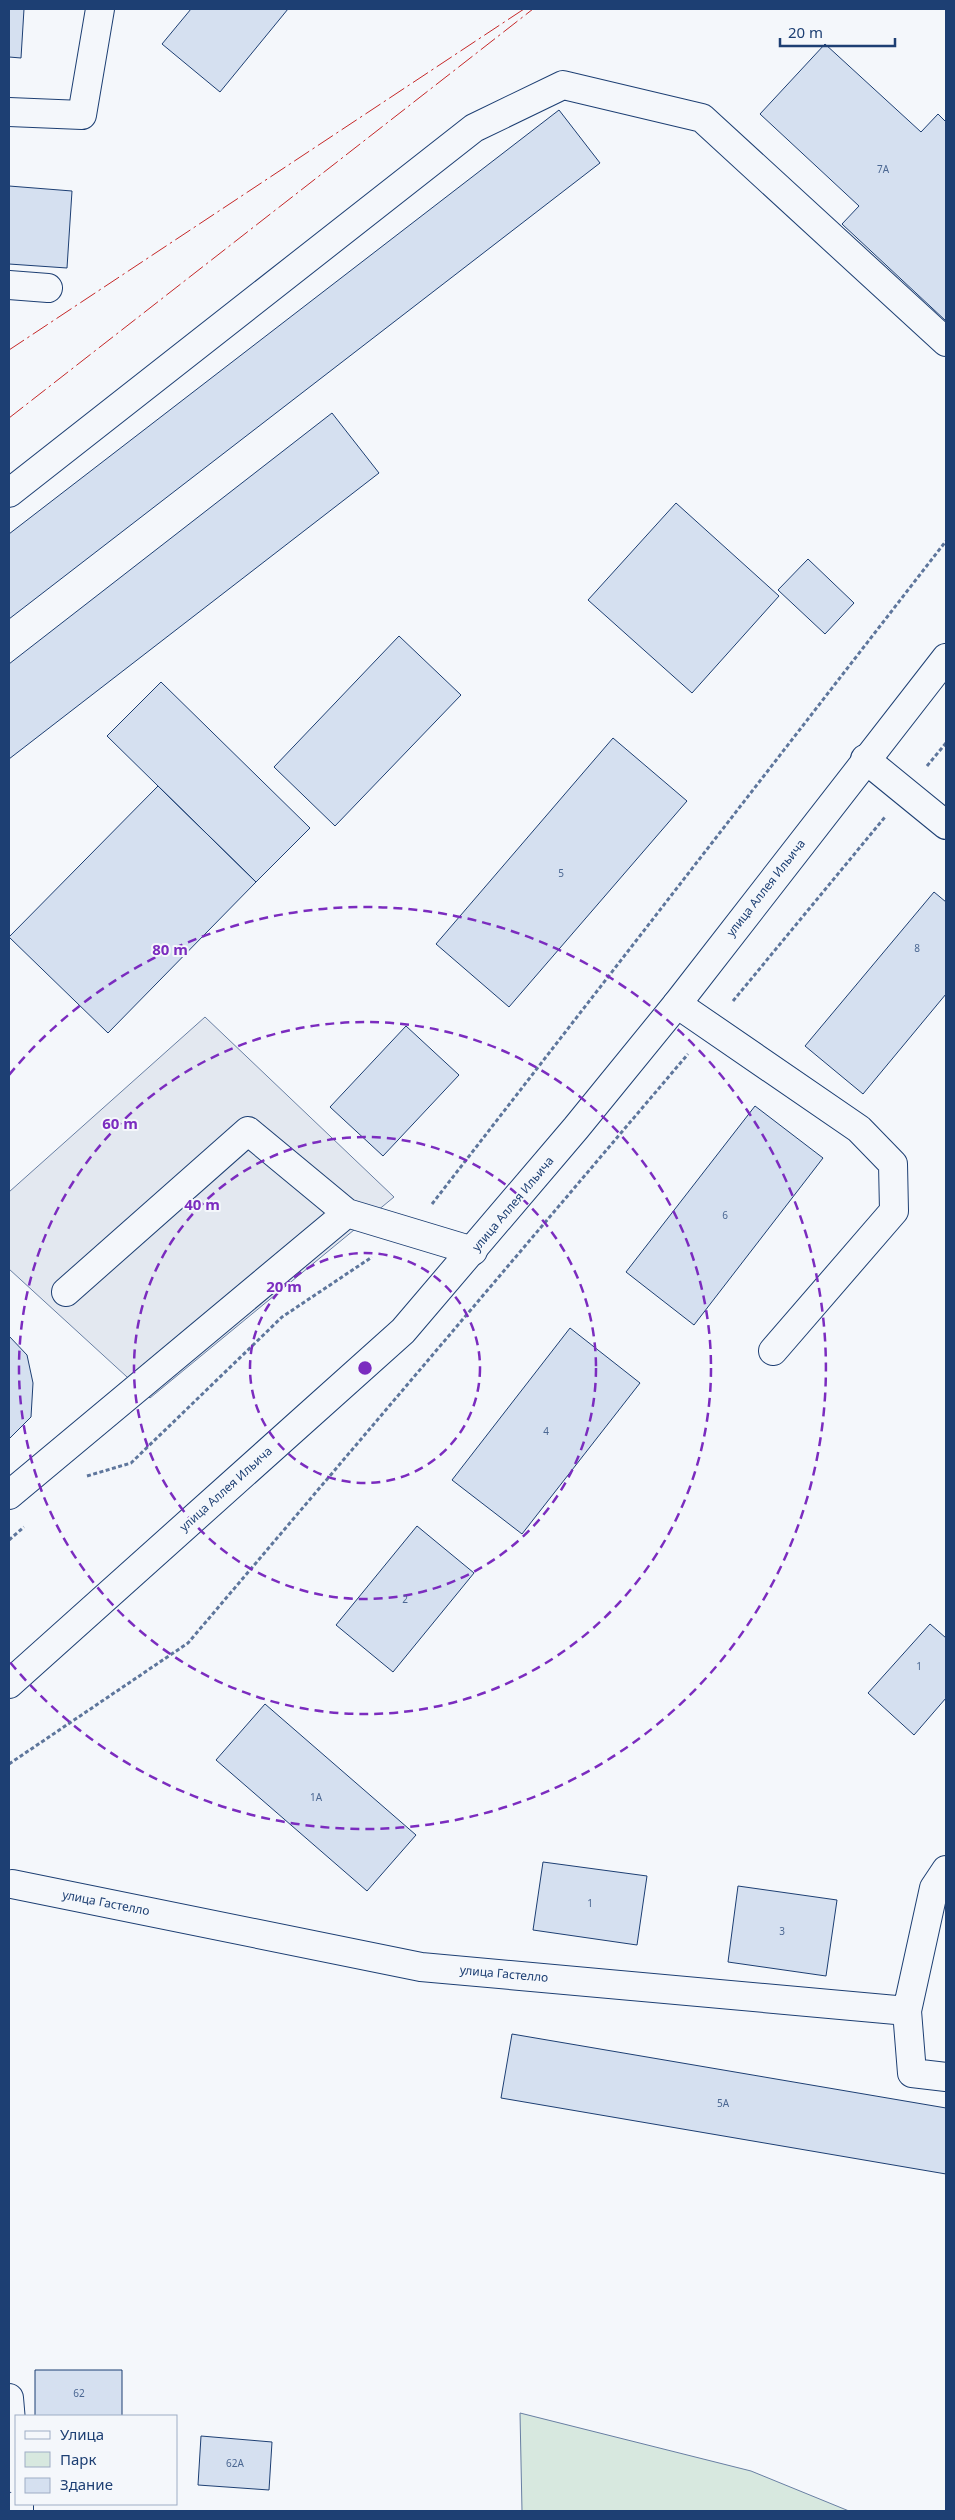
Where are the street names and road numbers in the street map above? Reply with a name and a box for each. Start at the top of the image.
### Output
street label: улица Аллея Ильича [722,835,809,940]
street label: улица Аллея Ильича [468,1153,557,1255]
street label: улица Аллея Ильича [176,1442,276,1535]
street label: улица Гастелло [61,1886,151,1919]
street label: улица Гастелло [459,1961,549,1986]

